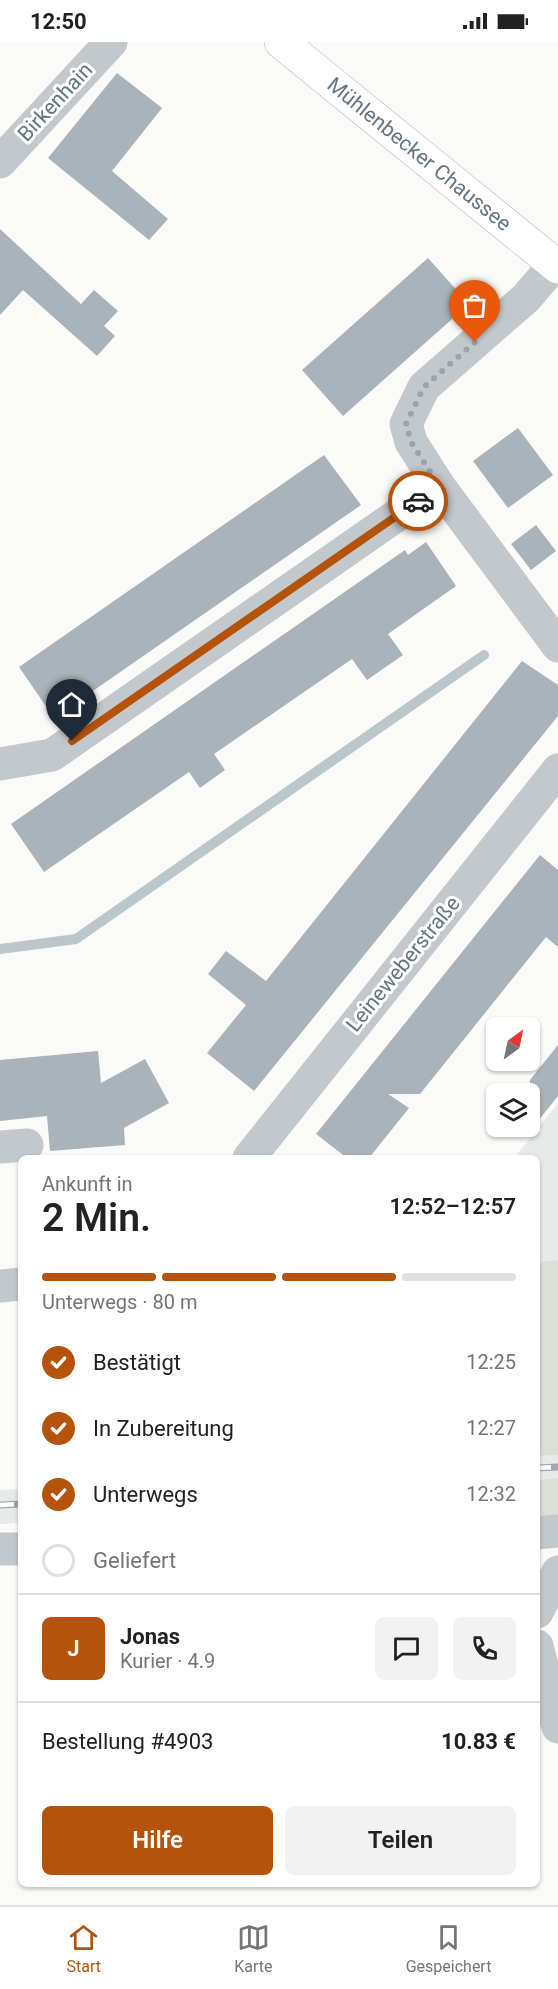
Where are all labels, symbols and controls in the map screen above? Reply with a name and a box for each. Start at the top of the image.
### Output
text: 12:50 [30,9,87,34]
street label: Birkenhain [13,58,97,146]
street label: Mühlenbecker Chaussee [323,73,516,236]
pin [449,280,500,342]
icon: bag [458,289,491,322]
courier [388,471,448,531]
icon: car [402,485,435,518]
pin [46,679,97,741]
icon: home [55,688,88,721]
street label: Leineweberstraße [341,892,465,1036]
north arrow [486,1017,540,1071]
map controls [486,1017,540,1137]
button: layers [486,1083,540,1137]
text: Ankunft in [42,1172,133,1196]
text: 12:52–12:57 [389,1194,516,1219]
text: 2 Min. [42,1195,151,1241]
text: Unterwegs · 80 m [42,1290,197,1314]
icon: check [42,1346,75,1379]
text: Bestätigt [93,1350,181,1375]
text: 12:25 [466,1350,516,1374]
icon: check [42,1412,75,1445]
text: In Zubereitung [93,1416,234,1441]
text: 12:27 [466,1416,516,1440]
icon: check [42,1478,75,1511]
text: Unterwegs [93,1482,198,1507]
text: 12:32 [466,1482,516,1506]
text: Geliefert [93,1548,176,1573]
button: chat [375,1617,438,1680]
button: phone [453,1617,516,1680]
text: Jonas [120,1624,180,1649]
text: J [67,1636,80,1661]
text: Kurier · 4.9 [120,1649,215,1673]
text: Bestellung #4903 [42,1729,213,1754]
text: 10.83 € [441,1729,516,1754]
button: Hilfe [42,1806,273,1875]
button: Teilen [285,1806,516,1875]
tab: Start [67,1921,101,1976]
tab: Karte [234,1921,273,1976]
tab: Gespeichert [406,1921,491,1976]

